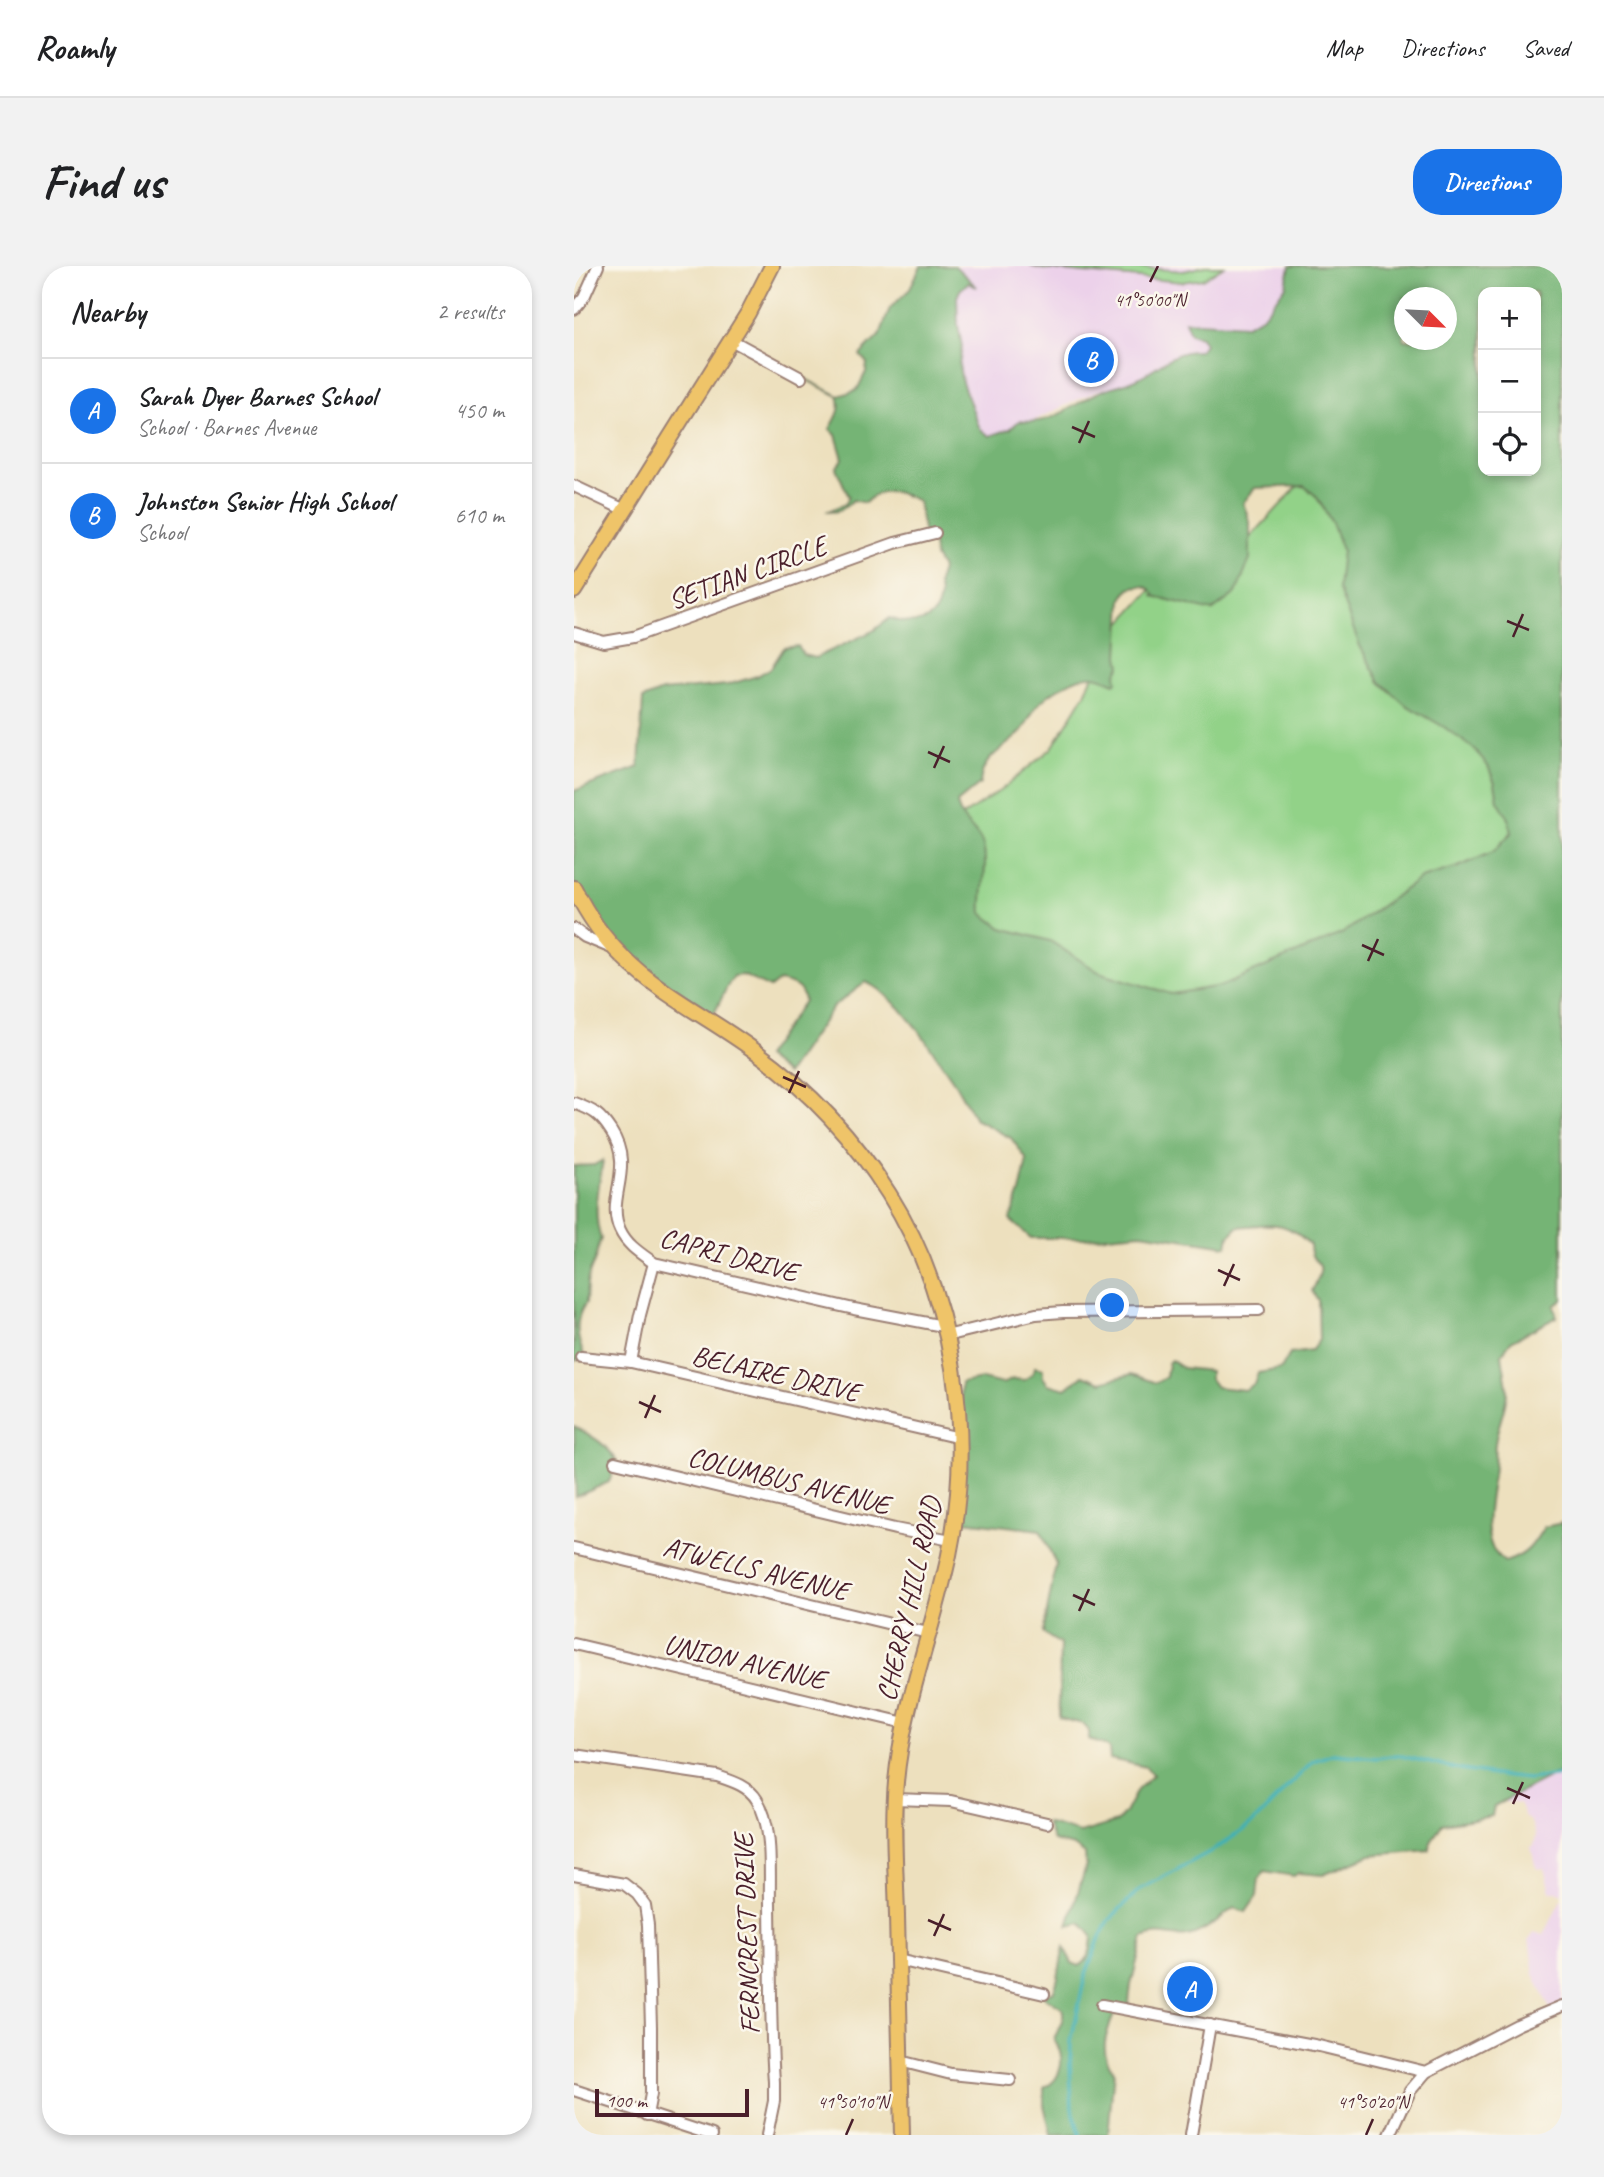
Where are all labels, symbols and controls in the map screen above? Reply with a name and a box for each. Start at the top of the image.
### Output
text: Roamly [35,27,114,69]
text: Map [1326,33,1363,63]
text: Directions [1401,33,1484,63]
text: Saved [1522,33,1569,63]
button: Directions [1413,149,1562,215]
text: Find us [42,151,164,213]
north arrow [1394,287,1457,350]
map controls [1478,287,1541,476]
button: + [1478,287,1541,350]
text: 41°50'00"N [1115,289,1189,311]
text: Nearby [70,293,146,331]
text: 2 results [437,297,504,326]
pin: B [1068,334,1114,386]
button: − [1478,350,1541,413]
text: Sarah Dyer Barnes School [137,380,376,413]
text: A [87,396,99,425]
text: 450 m [455,396,504,425]
text: School · Barnes Avenue [137,413,316,442]
button: locate [1478,413,1541,476]
text: Johnston Senior High School [137,485,393,518]
text: B [87,501,99,530]
text: 610 m [455,501,504,530]
text: School [137,518,186,547]
street label: SETIAN CIRCLE [663,526,835,617]
street label: CAPRI DRIVE [656,1219,805,1290]
your location [1095,1288,1129,1322]
street label: BELAIRE DRIVE [689,1337,867,1411]
street label: COLUMBUS AVENUE [685,1439,896,1523]
street label: CHERRY HILL ROAD [868,1491,950,1704]
street label: ATWELLS AVENUE [660,1529,856,1609]
street label: UNION AVENUE [661,1626,832,1698]
street label: FERNCREST DRIVE [725,1830,767,2035]
pin: A [1167,1963,1213,2015]
scale bar [595,2086,749,2118]
text: 100 m [606,2089,647,2113]
text: 41°50'10"N [818,2091,892,2113]
text: 41°50'20"N [1338,2091,1412,2113]

